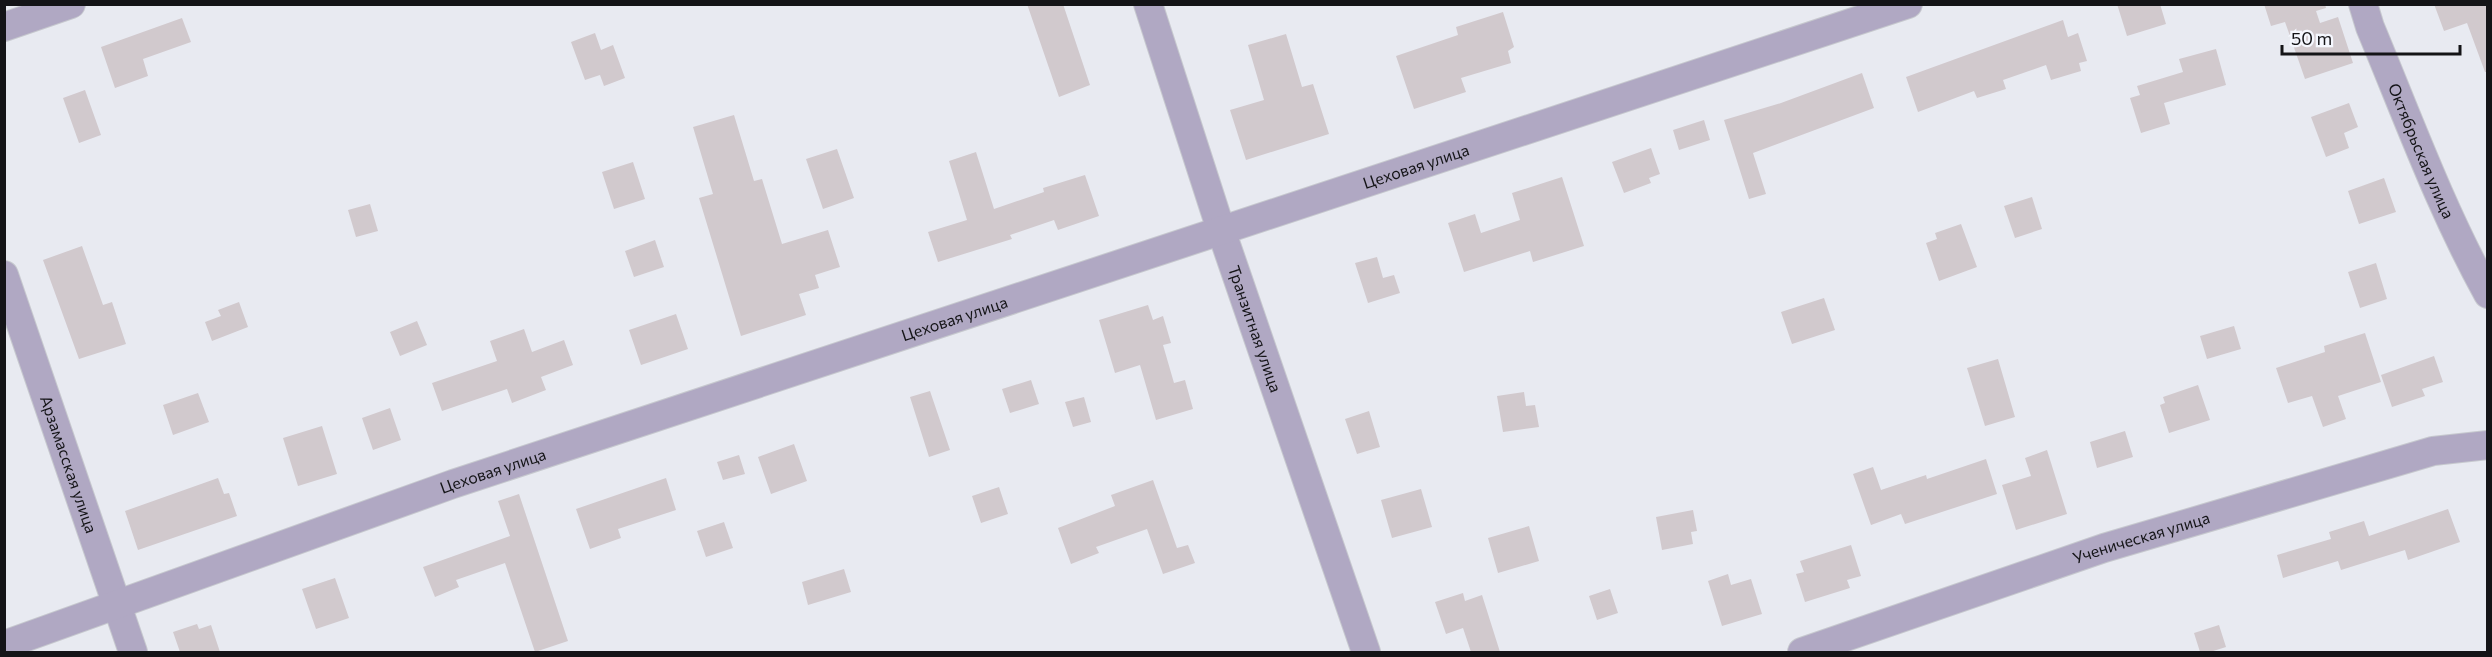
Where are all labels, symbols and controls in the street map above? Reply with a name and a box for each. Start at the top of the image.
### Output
scale bar [2282,18,2460,56]
text: 50 m [2291,27,2332,49]
street label: Октябрьская улица [2385,80,2459,221]
street label: Цеховая улица [1360,140,1471,192]
street label: Транзитная улица [1225,263,1286,395]
street label: Цеховая улица [899,292,1010,344]
street label: Арзамасская улица [37,393,102,535]
street label: Цеховая улица [437,444,548,497]
street label: Ученическая улица [2070,507,2212,567]

